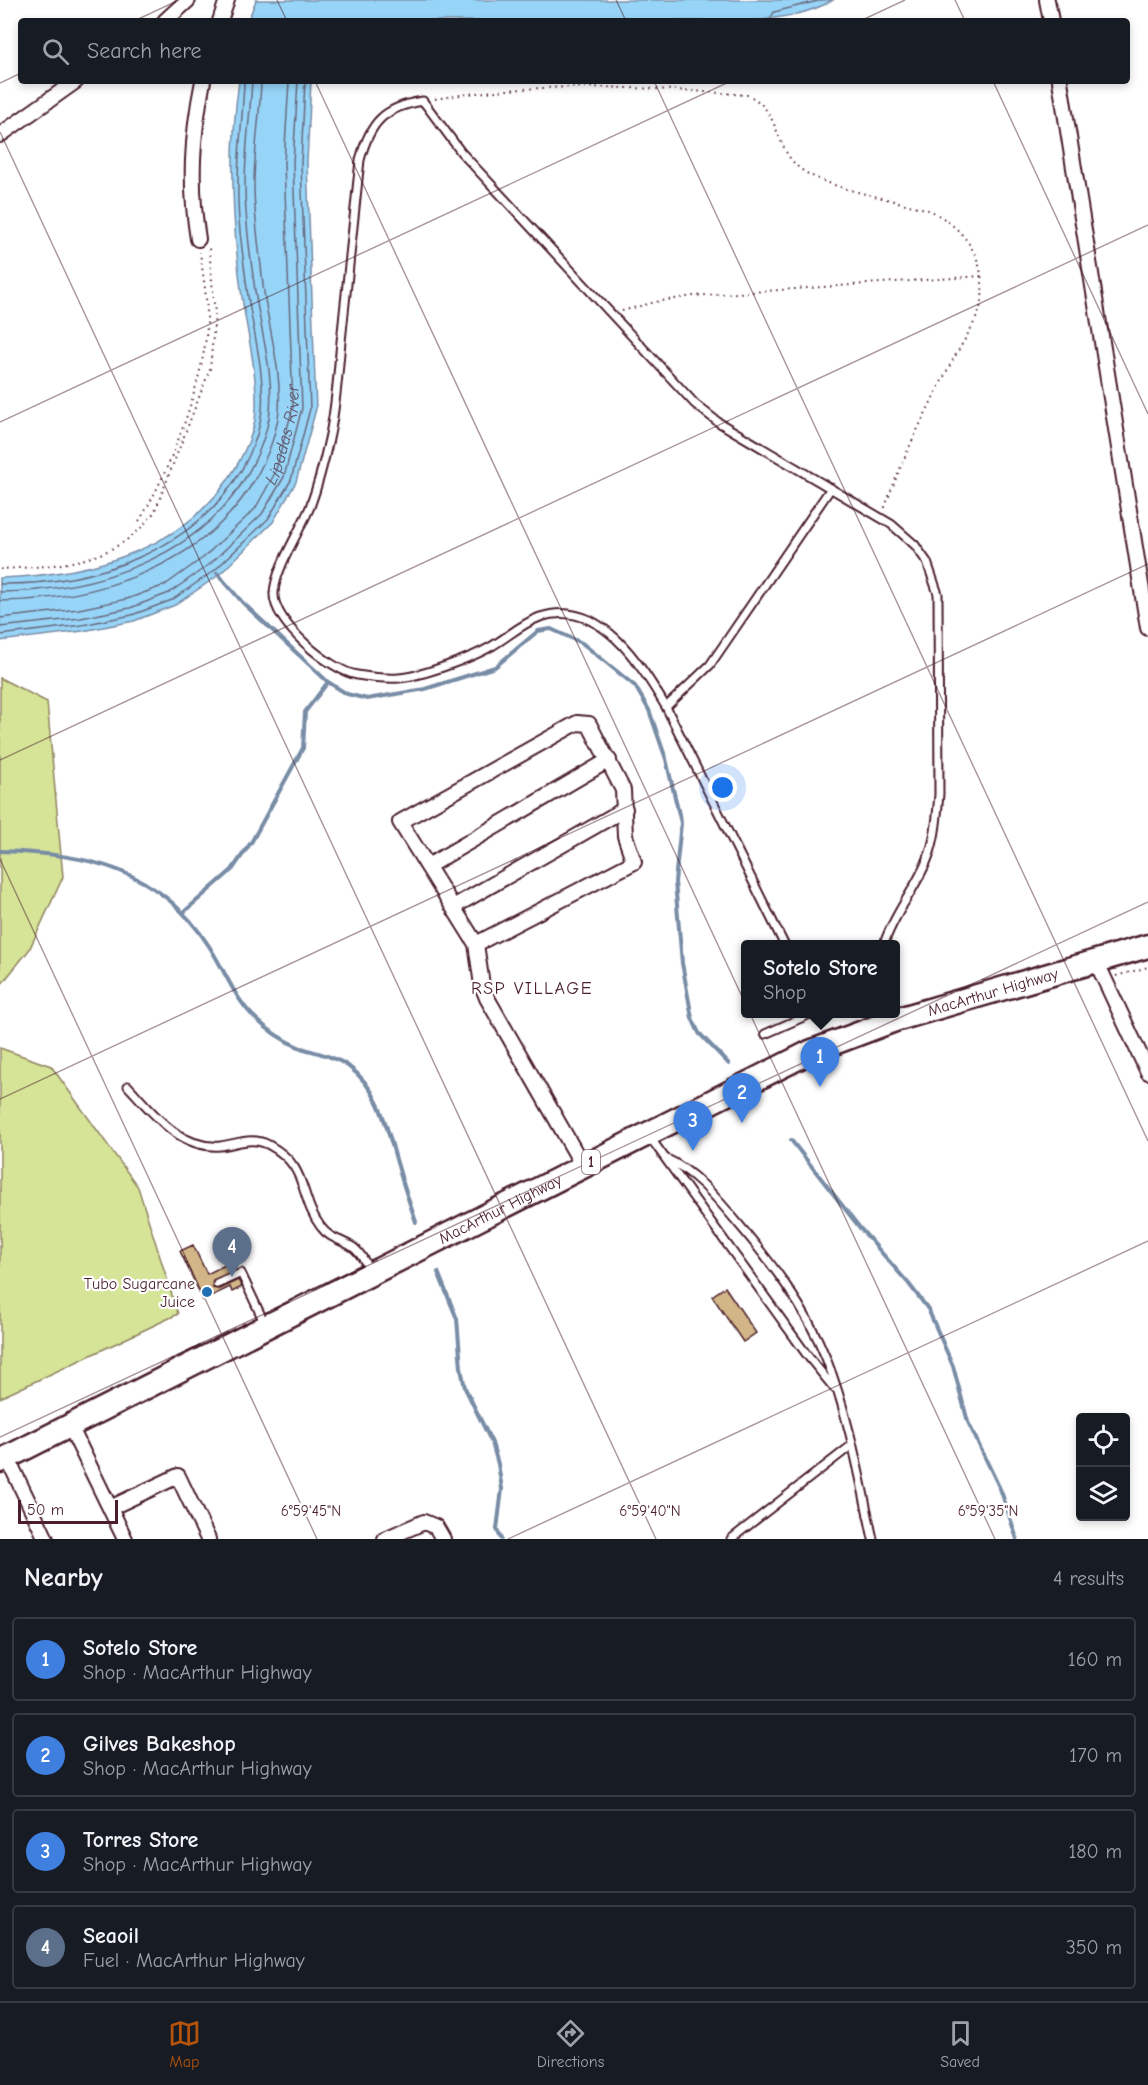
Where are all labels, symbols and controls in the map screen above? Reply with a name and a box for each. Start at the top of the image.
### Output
search box [18,18,1130,84]
icon: search [39,35,72,68]
text: Search here [87,38,202,64]
water label: Lipadas River [261,383,304,489]
your location [708,773,737,802]
popup [741,940,900,1018]
text: Sotelo Store [763,955,878,981]
street label: MacArthur Highway [926,965,1061,1020]
district label: RSP VILLAGE [471,978,593,999]
text: Shop [763,981,806,1004]
pin: 1 [800,1038,840,1087]
pin: 2 [722,1074,762,1123]
pin: 3 [674,1102,712,1151]
road number: 1 [582,1150,600,1174]
street label: MacArthur Highway [436,1171,565,1248]
pin: 4 [212,1228,252,1277]
place label: Tubo Sugarcane Juice [84,1275,195,1311]
marker: Tubo Sugarcane Juice [200,1285,214,1299]
map controls [1076,1413,1130,1521]
button: locate [1076,1413,1130,1467]
button: layers [1076,1467,1130,1521]
scale bar [18,1497,118,1524]
text: 50 m [27,1501,64,1519]
text: 6°59'45"N [281,1502,341,1520]
text: 6°59'40"N [619,1502,681,1520]
text: 6°59'35"N [958,1502,1018,1520]
text: Nearby [24,1563,103,1593]
text: 4 results [1053,1567,1124,1590]
text: Sotelo Store [83,1635,197,1661]
text: 1 [42,1648,49,1671]
text: 160 m [1068,1648,1122,1671]
text: Shop · MacArthur Highway [83,1661,312,1684]
text: Gilves Bakeshop [83,1731,236,1757]
text: 2 [41,1744,50,1767]
text: 170 m [1069,1744,1122,1767]
text: Shop · MacArthur Highway [83,1757,312,1780]
text: Torres Store [83,1827,198,1853]
text: 3 [41,1840,50,1863]
text: 180 m [1068,1840,1122,1863]
text: Shop · MacArthur Highway [83,1853,312,1876]
text: Seaoil [83,1923,139,1949]
text: 4 [41,1936,50,1959]
text: 350 m [1066,1936,1122,1959]
text: Fuel · MacArthur Highway [83,1949,305,1972]
tab: Map [168,2017,201,2071]
tab: Directions [537,2017,604,2071]
tab: Saved [940,2017,980,2071]

